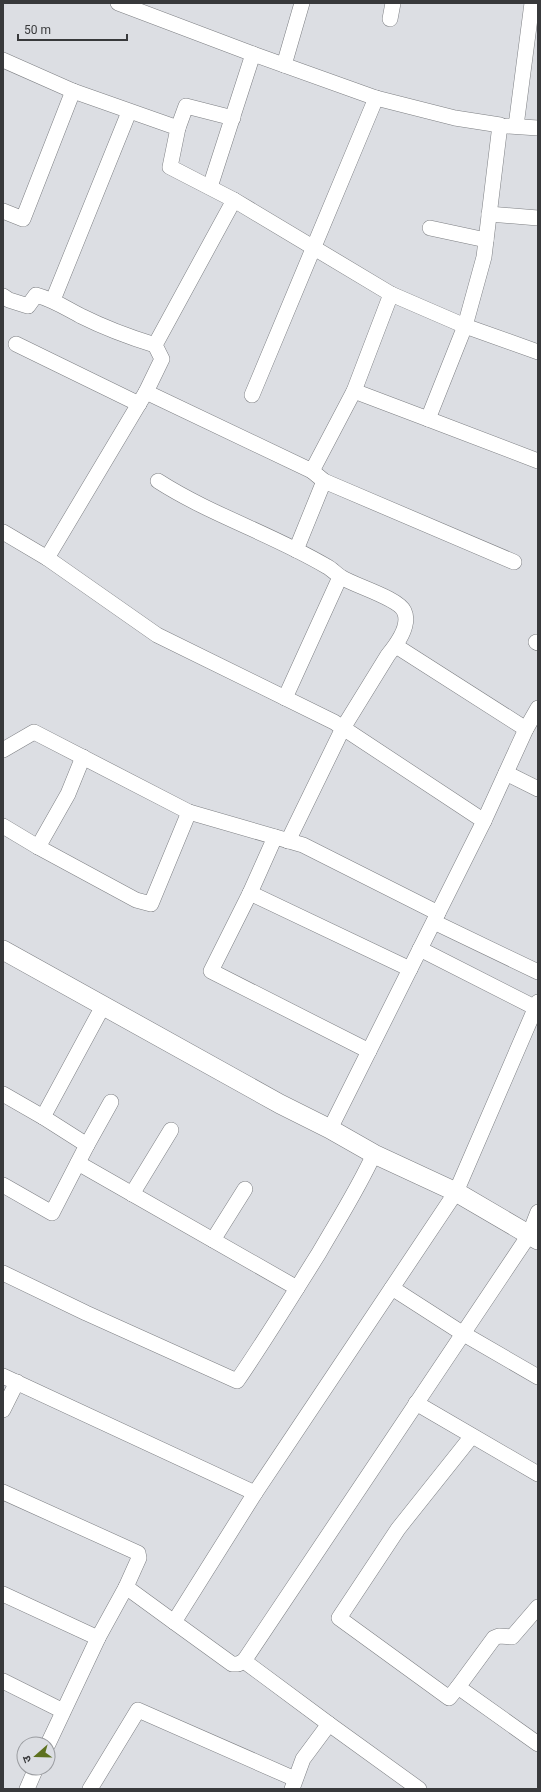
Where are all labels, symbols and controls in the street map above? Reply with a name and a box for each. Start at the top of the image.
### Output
scale bar [18,16,127,42]
text: 50 m [24,23,51,37]
north arrow [16,1736,56,1776]
text: उ [20,1753,34,1764]

